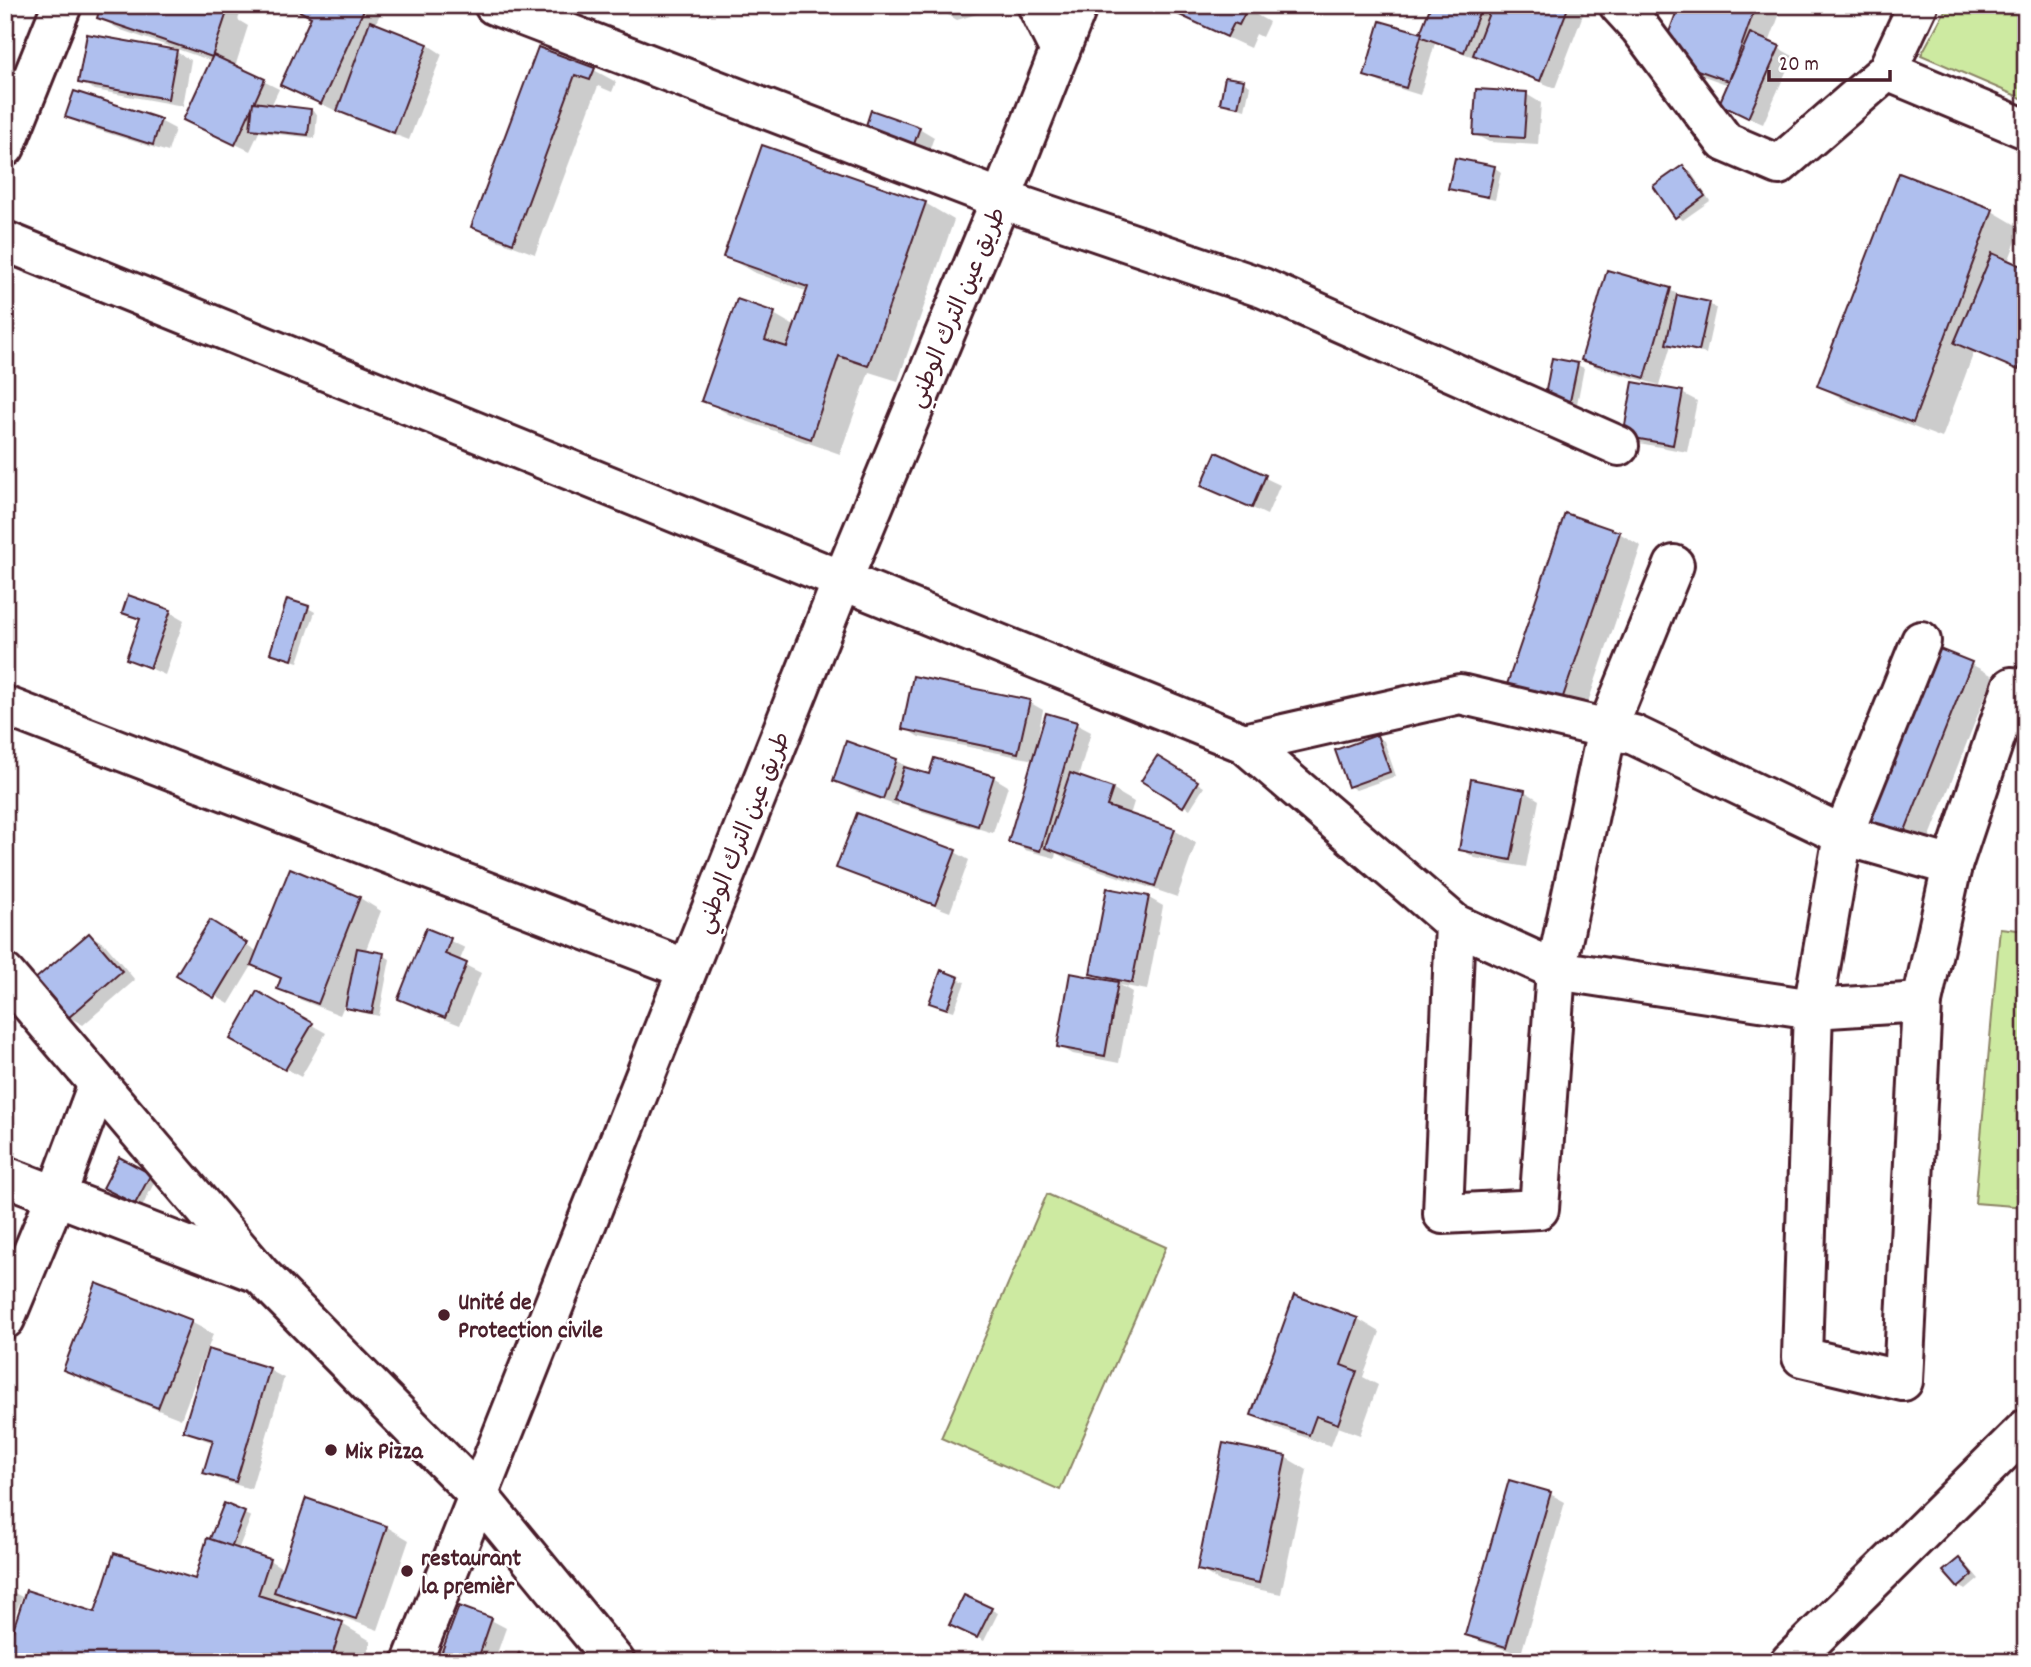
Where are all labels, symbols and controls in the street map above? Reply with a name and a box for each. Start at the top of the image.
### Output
scale bar [1769,38,1889,82]
text: 20 m [1779,51,1819,81]
street label: طريق عين الترك الوطني [901,203,1017,414]
street label: طريق عين الترك الوطني [689,727,802,940]
place label: Unité de Protection civile [458,1287,603,1349]
marker: Unité de Protection civile [436,1307,452,1323]
place label: Mix Pizza [345,1436,423,1470]
marker: Mix Pizza [323,1442,339,1458]
place label: restaurant la premièr [421,1543,521,1605]
marker: restaurant la premièr [399,1563,415,1579]

